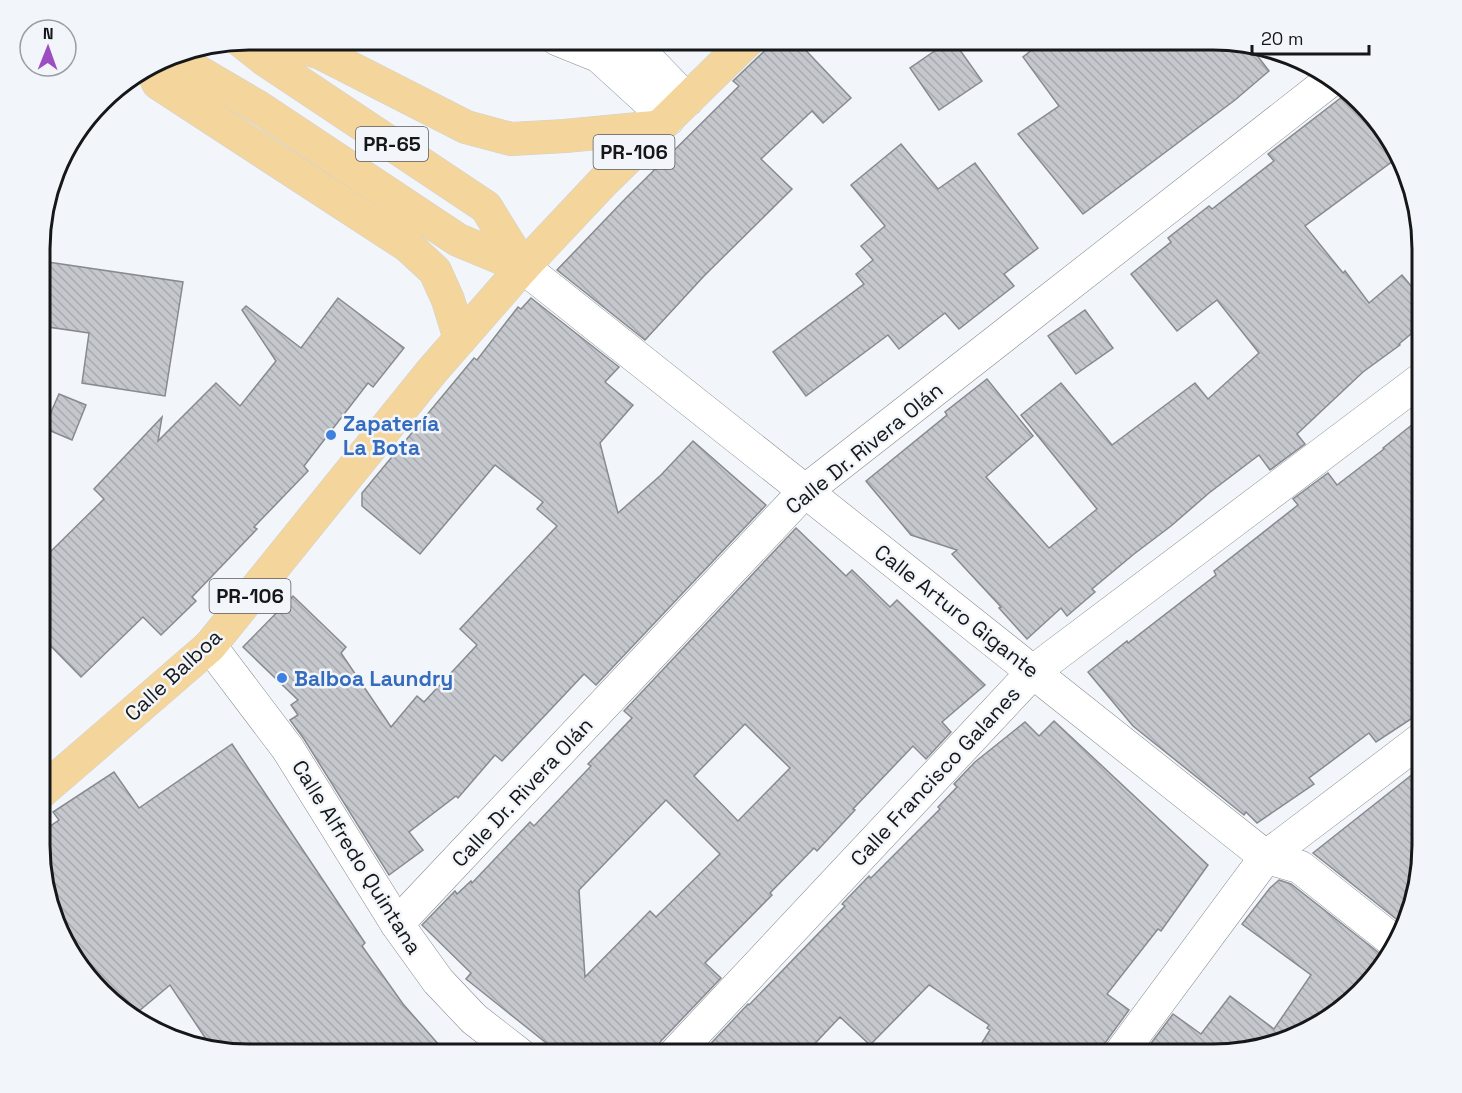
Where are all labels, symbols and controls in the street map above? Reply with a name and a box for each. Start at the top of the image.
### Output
north arrow [18,18,78,78]
scale bar [1252,18,1369,56]
text: N [43,23,54,44]
text: 20 m [1261,27,1304,50]
road number: PR-65 [356,127,428,161]
road number: PR-106 [594,135,674,169]
street label: Calle Dr. Rivera Olán [780,376,948,520]
place label: Zapatería La Bota [343,410,439,461]
marker: Zapatería La Bota [324,428,338,442]
street label: Calle Arturo Gigante [869,538,1045,684]
road number: PR-106 [210,579,290,613]
street label: Calle Balboa [119,623,227,727]
place label: Balboa Laundry [294,665,453,692]
marker: Balboa Laundry [275,671,289,685]
street label: Calle Francisco Galanes [844,680,1026,872]
street label: Calle Dr. Rivera Olán [446,711,598,873]
street label: Calle Alfredo Quintana [286,755,428,959]

